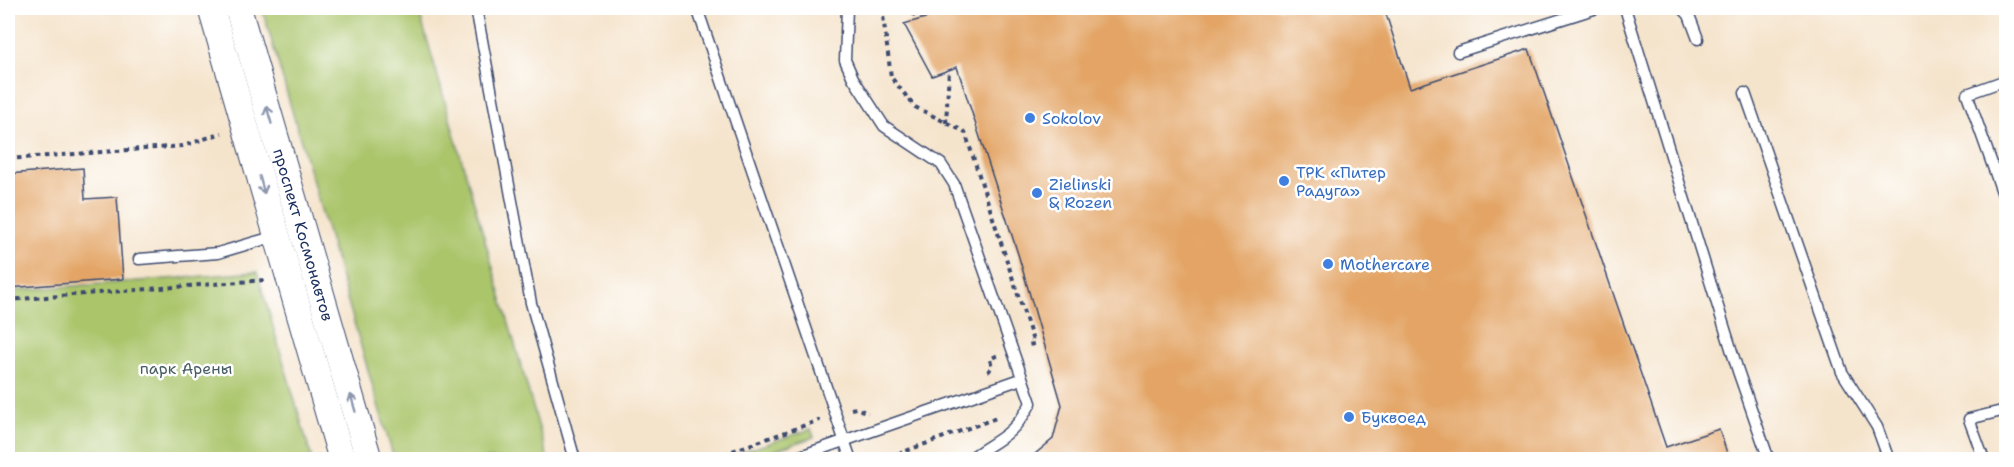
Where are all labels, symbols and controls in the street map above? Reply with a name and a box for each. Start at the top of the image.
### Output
one-way arrow [263,106,274,125]
place label: Sokolov [1042,108,1101,129]
marker: Sokolov [1023,111,1037,125]
street label: проспект Космонавтов [269,146,339,323]
place label: ТРК «Питер Радуга» [1296,162,1386,201]
place label: Zielinski & Rozen [1049,174,1112,213]
marker: ТРК «Питер Радуга» [1277,174,1291,188]
one-way arrow [256,175,268,194]
marker: Zielinski & Rozen [1030,186,1044,200]
place label: Mothercare [1340,254,1430,275]
marker: Mothercare [1321,257,1335,271]
park label: парк Арены [140,358,232,379]
one-way arrow [347,394,358,413]
place label: Буквоед [1361,407,1426,428]
marker: Буквоед [1342,410,1356,424]

